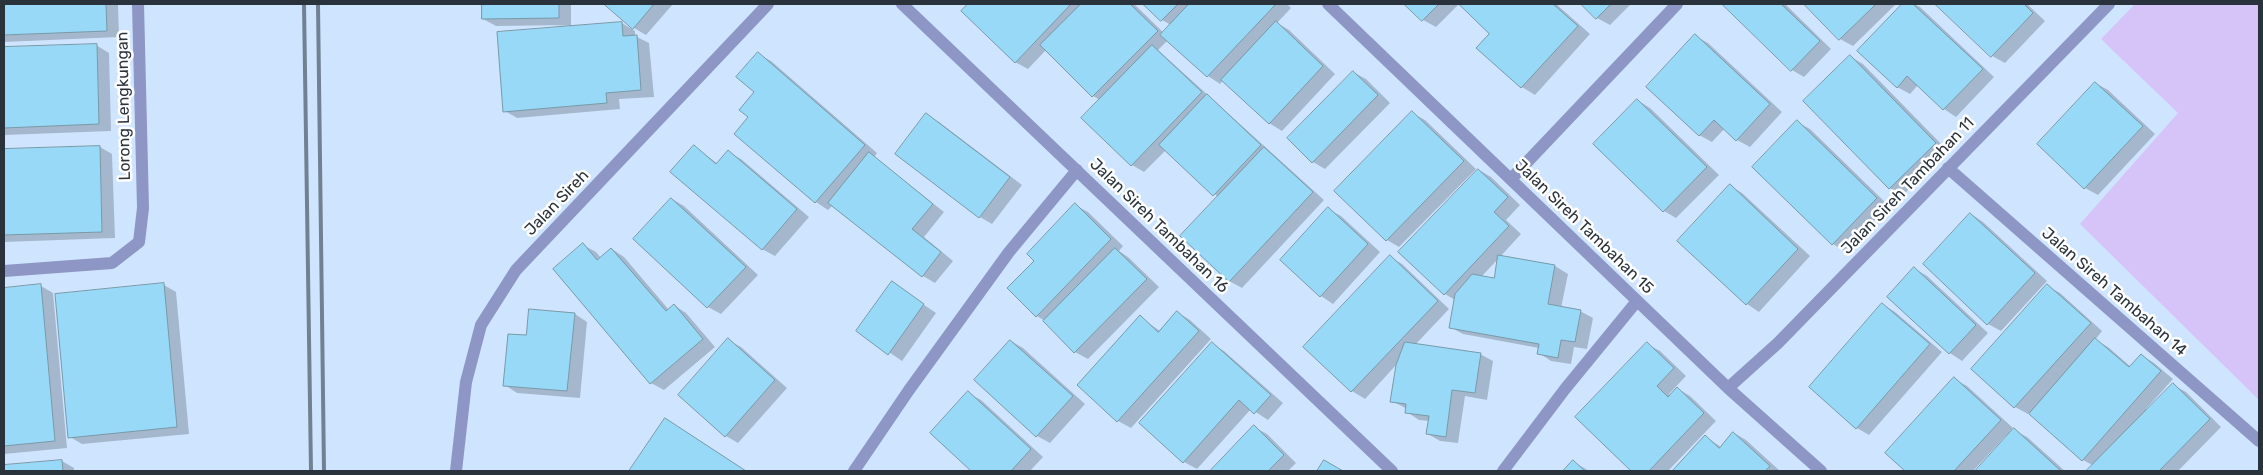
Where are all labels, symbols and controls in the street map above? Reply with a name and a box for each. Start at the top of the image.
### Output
street label: Lorong Lengkungan [113,31,135,181]
street label: Jalan Sireh Tambahan 11 [1838,114,1978,258]
street label: Jalan Sireh Tambahan 16 [1086,155,1232,297]
street label: Jalan Sireh Tambahan 15 [1511,156,1657,298]
street label: Jalan Sireh [521,166,593,240]
street label: Jalan Sireh Tambahan 14 [2038,224,2190,360]

